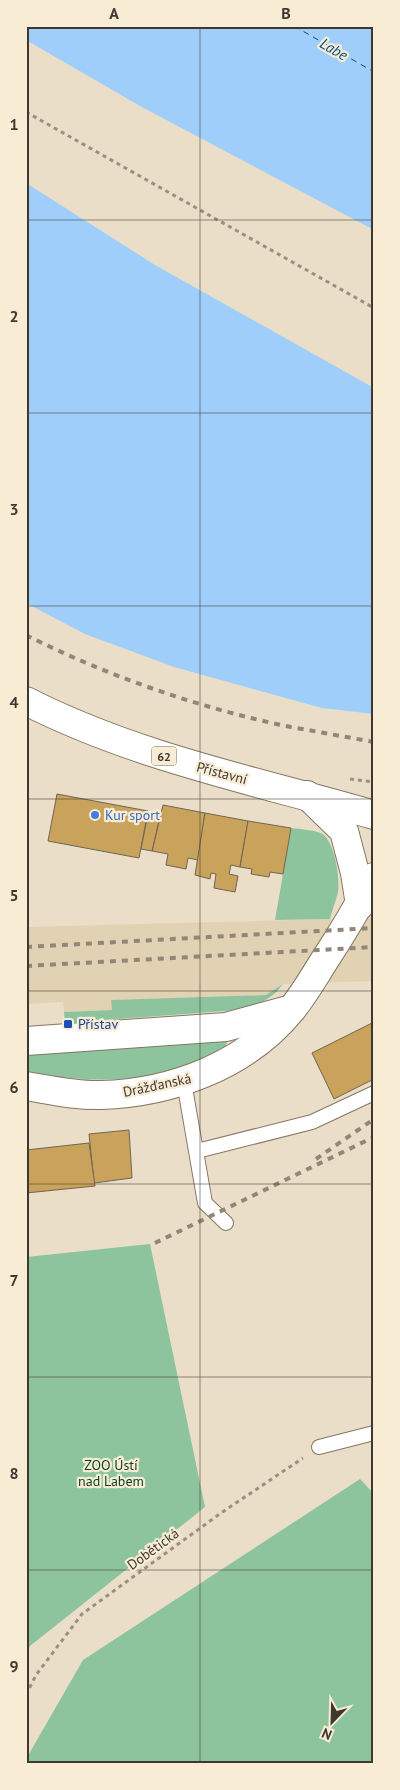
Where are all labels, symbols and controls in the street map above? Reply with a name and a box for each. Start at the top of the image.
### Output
text: A [109,3,119,23]
text: B [281,3,291,23]
water label: Labe [317,34,351,64]
text: 1 [9,114,19,134]
text: 2 [9,306,19,326]
text: 3 [9,499,19,519]
text: 4 [9,692,19,712]
road number: 62 [152,746,176,766]
street label: Přístavní [195,758,249,788]
place label: Kur sport [105,806,160,824]
marker: Kur sport [89,809,101,821]
text: 5 [9,885,19,905]
place label: Přístav [78,1015,118,1033]
marker: Přístav [62,1018,74,1030]
street label: Drážďanská [121,1069,193,1101]
text: 6 [9,1077,19,1097]
text: 7 [9,1270,19,1290]
park label: ZOO Ústí nad Labem [78,1456,144,1490]
text: 8 [9,1463,19,1483]
street label: Dobětická [124,1524,183,1574]
text: 9 [9,1656,19,1676]
north arrow [308,1698,358,1748]
text: N [319,1724,335,1744]

